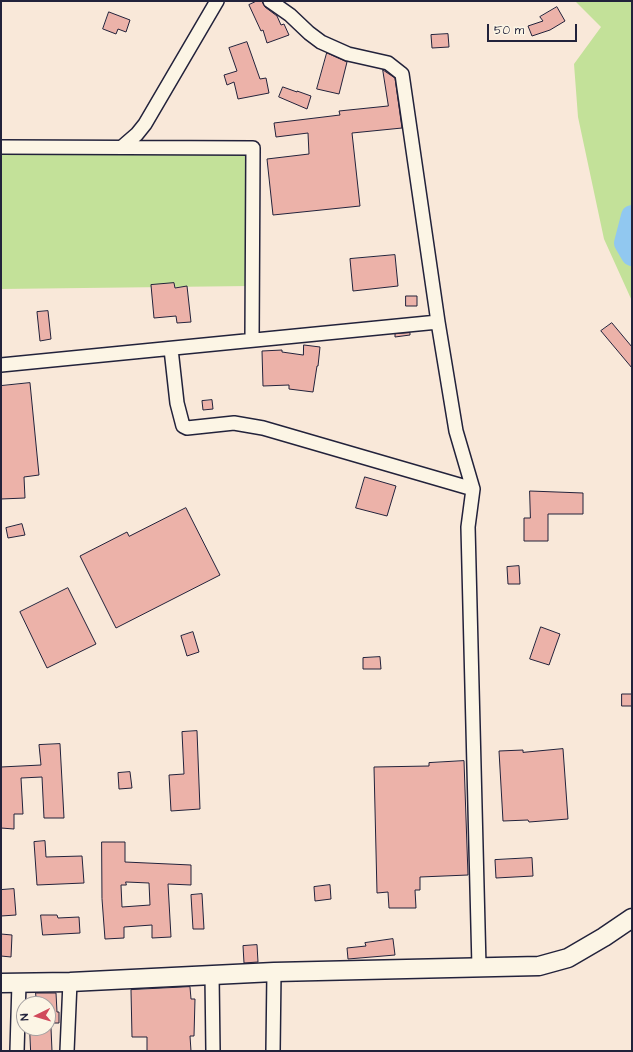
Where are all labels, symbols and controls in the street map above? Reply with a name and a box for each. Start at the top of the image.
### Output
scale bar [489,16,579,42]
text: 50 m [494,22,524,39]
north arrow [16,996,56,1036]
text: N [17,1013,32,1021]

